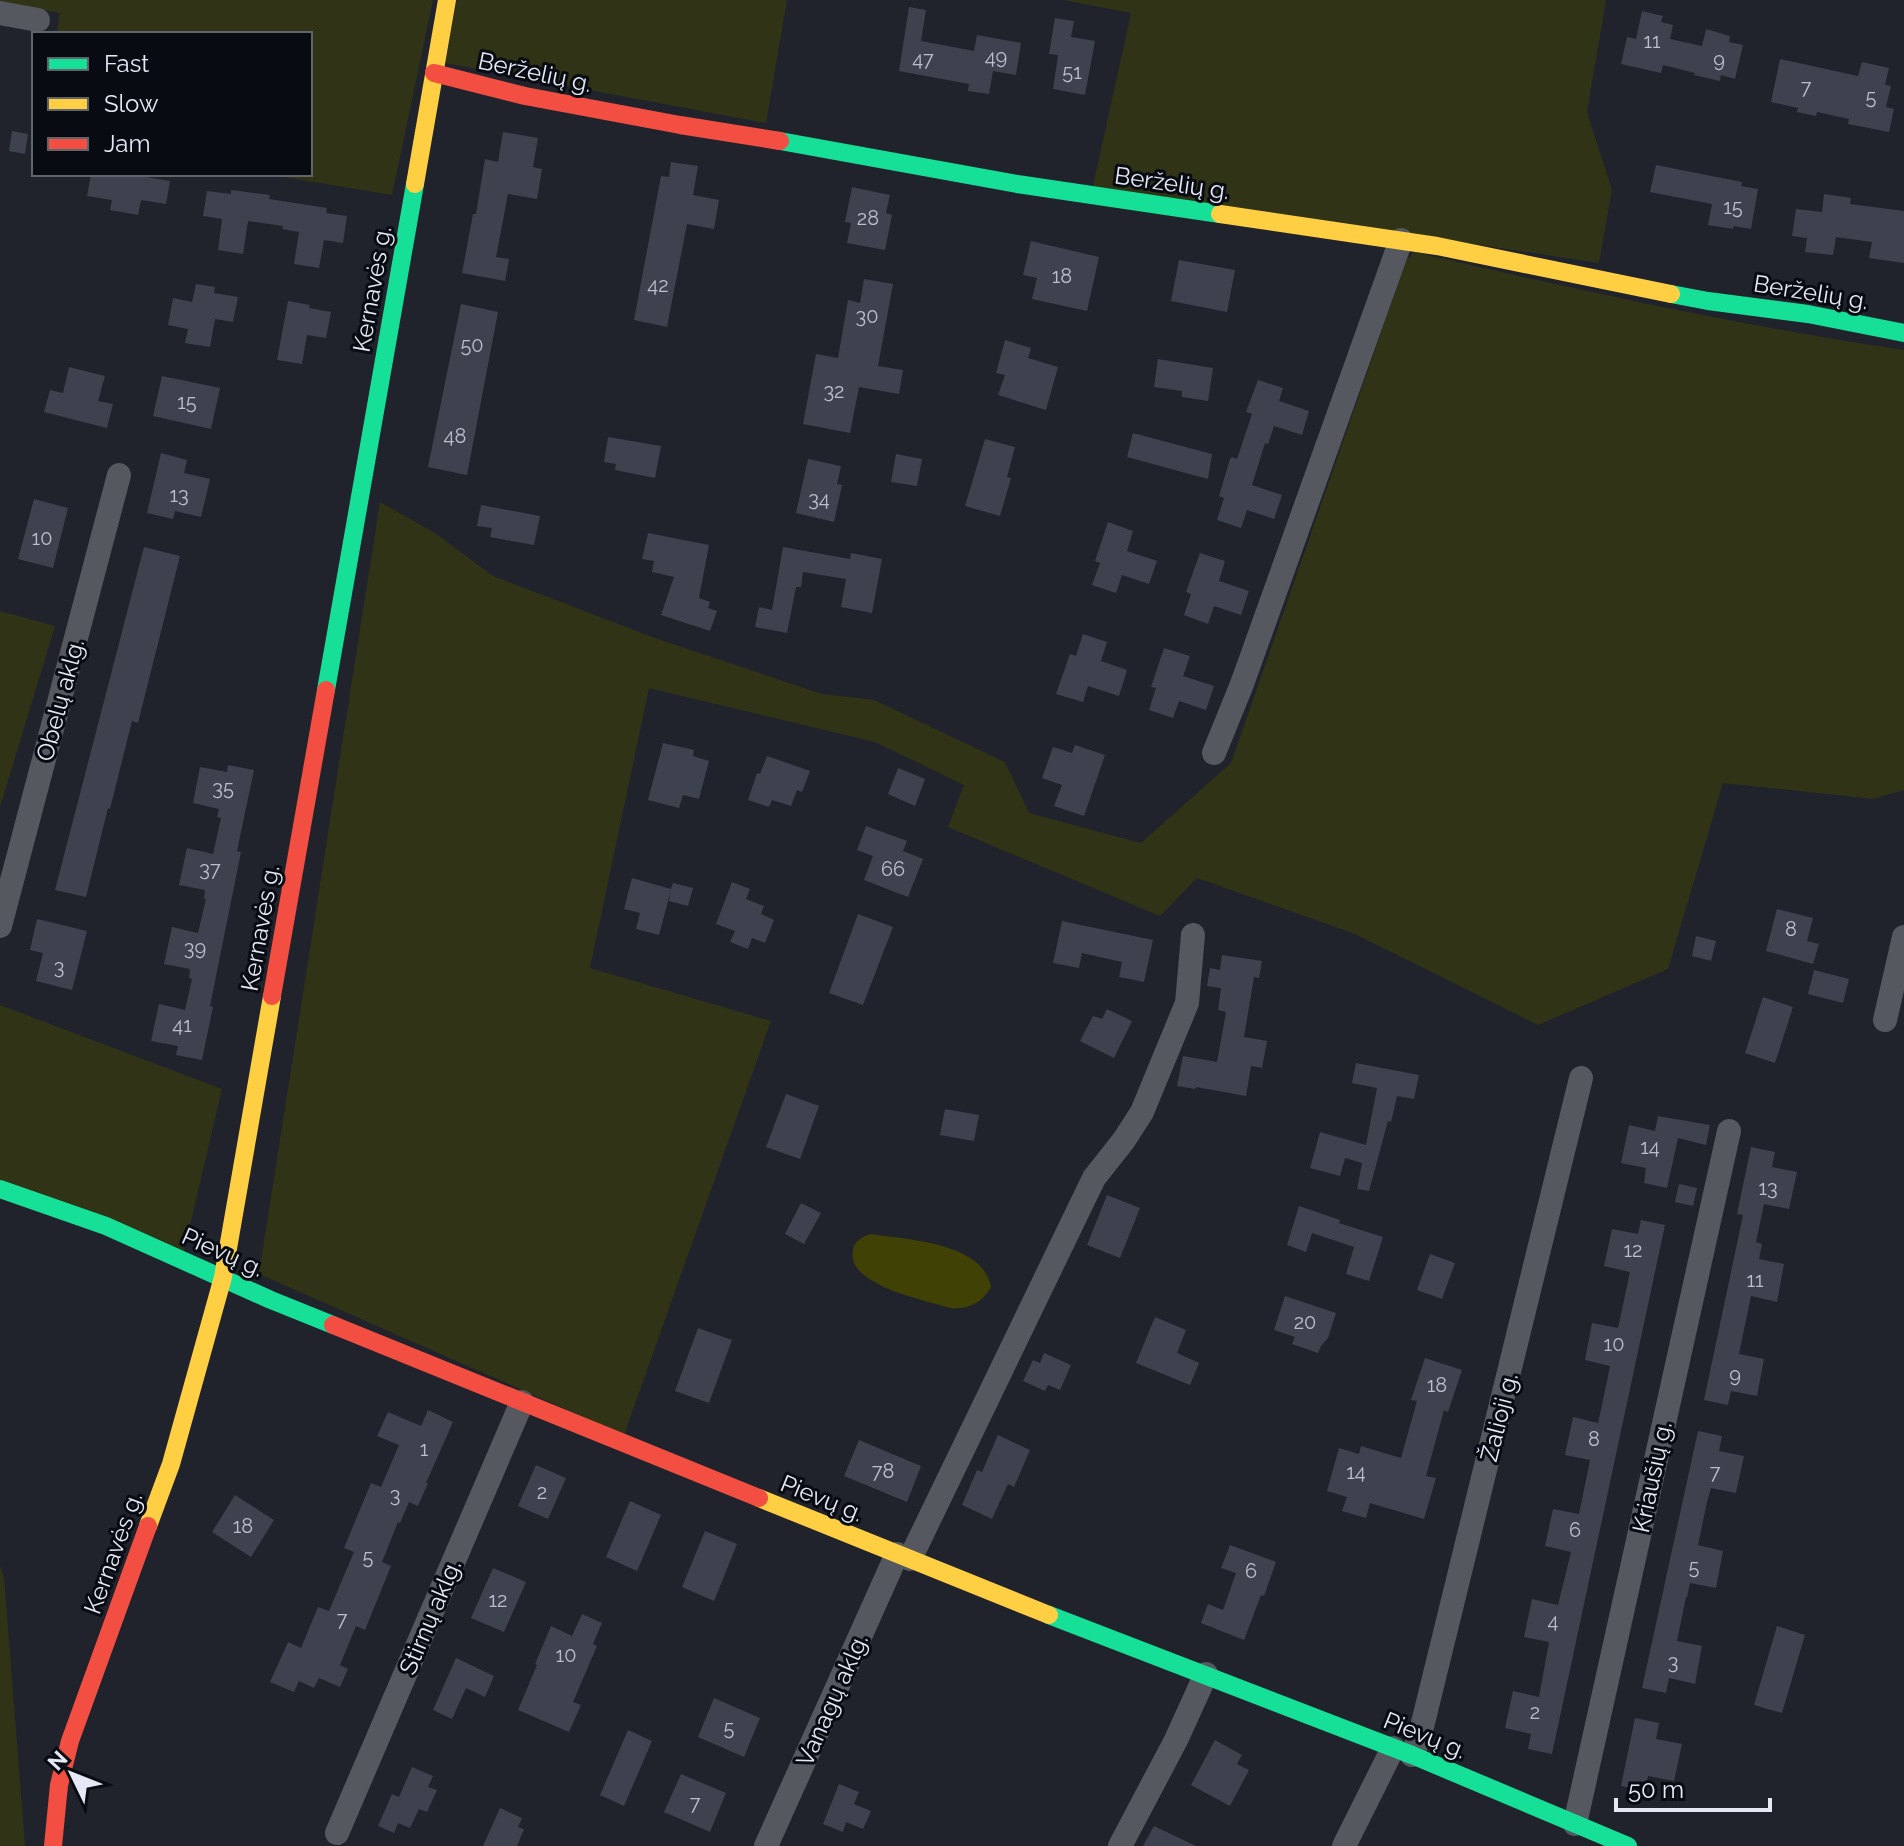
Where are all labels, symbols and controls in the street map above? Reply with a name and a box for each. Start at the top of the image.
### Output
house number: 11 [1643,29,1661,53]
legend [32,32,312,176]
house number: 49 [985,45,1007,69]
street label: Berželių g. [475,46,595,98]
house number: 47 [912,47,934,71]
house number: 9 [1713,48,1725,72]
text: Fast [104,49,149,78]
house number: 51 [1062,60,1082,84]
house number: 7 [1801,75,1812,99]
house number: 5 [1866,85,1877,109]
text: Slow [104,89,159,118]
text: Jam [104,129,150,158]
street label: Berželių g. [1113,161,1231,205]
house number: 15 [1723,195,1743,219]
house number: 28 [857,206,879,230]
street label: Kernavės g. [347,224,397,354]
house number: 18 [1052,264,1072,288]
street label: Berželių g. [1752,269,1870,315]
house number: 42 [647,273,669,297]
house number: 30 [856,304,878,328]
house number: 50 [460,333,484,357]
house number: 32 [823,379,845,403]
house number: 15 [177,390,197,414]
house number: 48 [444,424,466,448]
house number: 13 [169,483,189,507]
house number: 34 [808,487,830,511]
house number: 10 [32,526,52,550]
street label: Obelų aklg. [30,636,90,764]
house number: 35 [212,776,234,800]
house number: 37 [199,857,221,881]
house number: 66 [881,857,905,881]
street label: Kernavės g. [235,863,285,993]
house number: 8 [1785,917,1797,941]
house number: 39 [184,936,206,960]
house number: 3 [54,955,64,979]
house number: 41 [172,1013,192,1037]
house number: 14 [1640,1135,1660,1159]
house number: 13 [1758,1176,1778,1200]
street label: Pievų g. [178,1221,268,1283]
house number: 12 [1624,1238,1642,1262]
house number: 11 [1746,1268,1764,1292]
house number: 20 [1294,1310,1316,1334]
house number: 10 [1604,1332,1624,1356]
house number: 9 [1729,1363,1741,1387]
street label: Žalioji g. [1474,1370,1524,1464]
house number: 18 [1427,1373,1447,1397]
street label: Kriaušių g. [1626,1419,1678,1535]
house number: 8 [1588,1427,1600,1451]
house number: 1 [420,1437,429,1461]
house number: 78 [872,1459,894,1483]
house number: 14 [1346,1460,1366,1484]
house number: 7 [1710,1460,1721,1484]
street label: Pievų g. [776,1468,868,1528]
house number: 2 [537,1480,547,1504]
house number: 3 [390,1483,400,1507]
street label: Kernavės g. [78,1488,148,1618]
house number: 18 [233,1514,253,1538]
house number: 6 [1569,1518,1581,1542]
house number: 5 [363,1545,374,1569]
street label: Stirnų aklg. [393,1555,467,1679]
house number: 5 [1689,1555,1700,1579]
house number: 6 [1245,1559,1257,1583]
house number: 12 [489,1588,507,1612]
house number: 7 [337,1607,348,1631]
house number: 4 [1548,1609,1559,1633]
street label: Vanagų aklg. [790,1629,874,1771]
house number: 10 [556,1643,576,1667]
house number: 3 [1668,1650,1678,1674]
house number: 2 [1530,1700,1540,1724]
street label: Pievų g. [1379,1705,1471,1765]
house number: 5 [724,1716,735,1740]
north arrow [32,1734,112,1814]
text: N [42,1745,73,1775]
scale bar [1616,1762,1770,1812]
text: 50 m [1628,1775,1684,1804]
house number: 7 [690,1791,701,1815]

